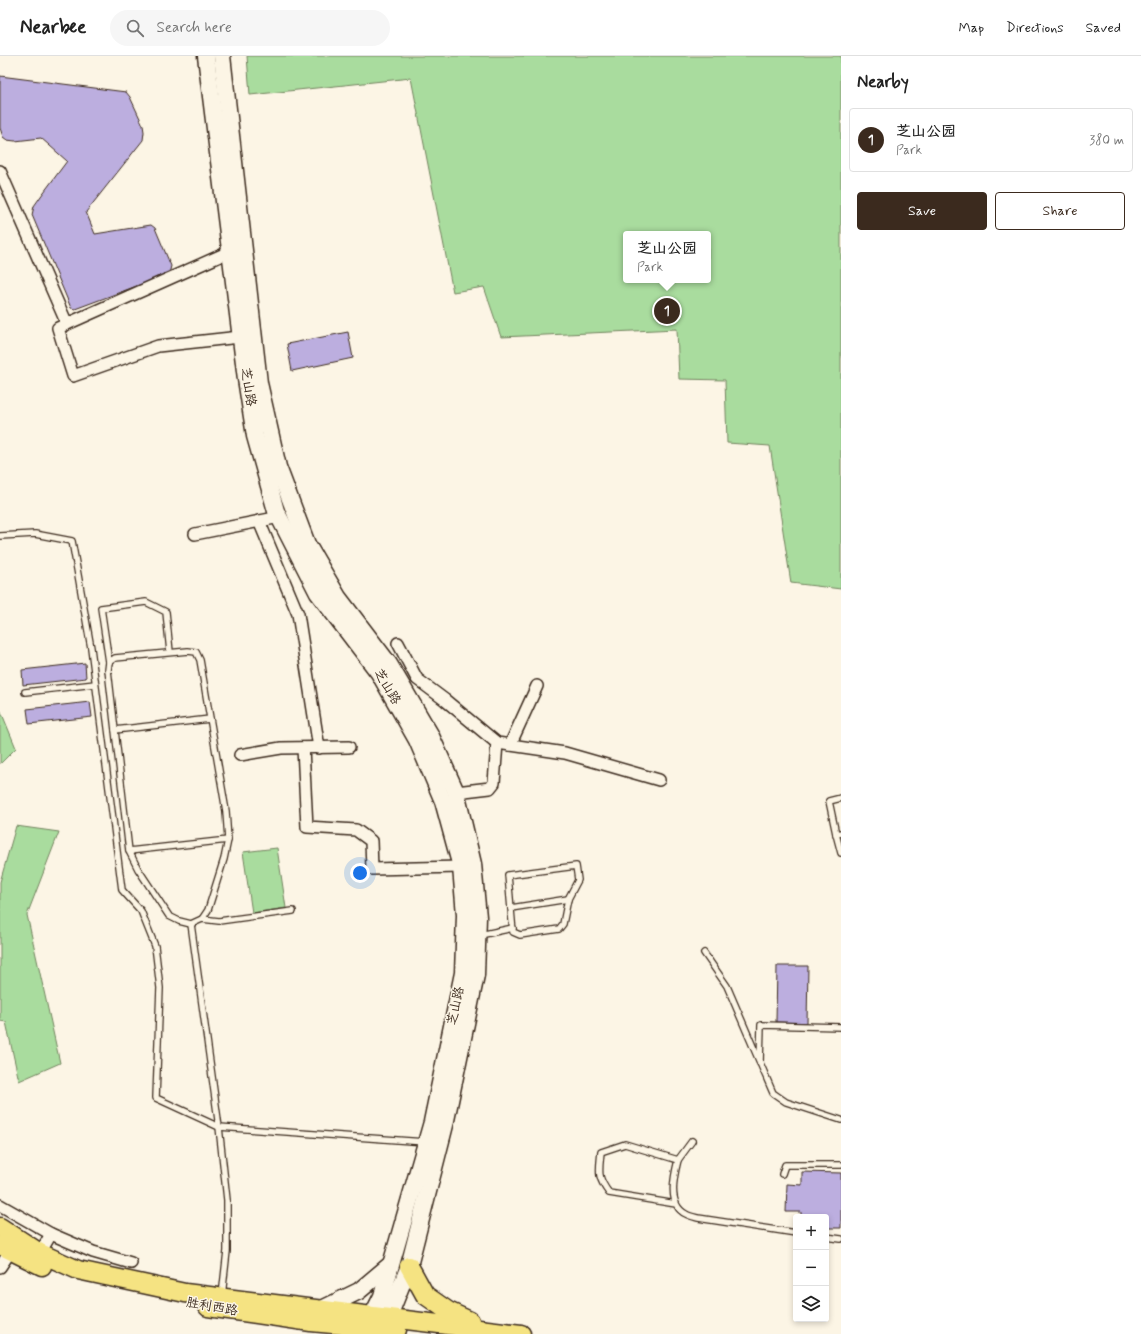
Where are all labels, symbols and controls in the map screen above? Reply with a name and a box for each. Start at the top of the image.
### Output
search box [110,10,390,46]
text: Nearbee [20,15,86,40]
icon: search [124,17,146,39]
text: Search here [156,18,232,38]
text: Map [958,19,984,37]
text: Directions [1006,19,1064,37]
text: Saved [1086,19,1121,37]
text: Nearby [857,71,909,93]
text: 芝山公园 [896,122,956,142]
text: 1 [868,132,874,149]
text: 380 m [1089,132,1124,149]
text: Park [896,142,922,159]
button: Save [857,192,987,230]
button: Share [995,192,1125,230]
popup [623,231,711,283]
text: 芝山公园 [637,239,697,259]
text: Park [637,259,663,276]
pin: 1 [654,296,680,326]
street label: 芝山路 [237,366,259,408]
street label: 芝山路 [370,666,404,708]
your location [350,863,370,883]
street label: 芝山路 [444,985,468,1027]
map controls [793,1214,829,1322]
button: + [793,1214,829,1250]
button: − [793,1250,829,1286]
button: layers [793,1286,829,1322]
street label: 胜利西路 [185,1294,239,1320]

